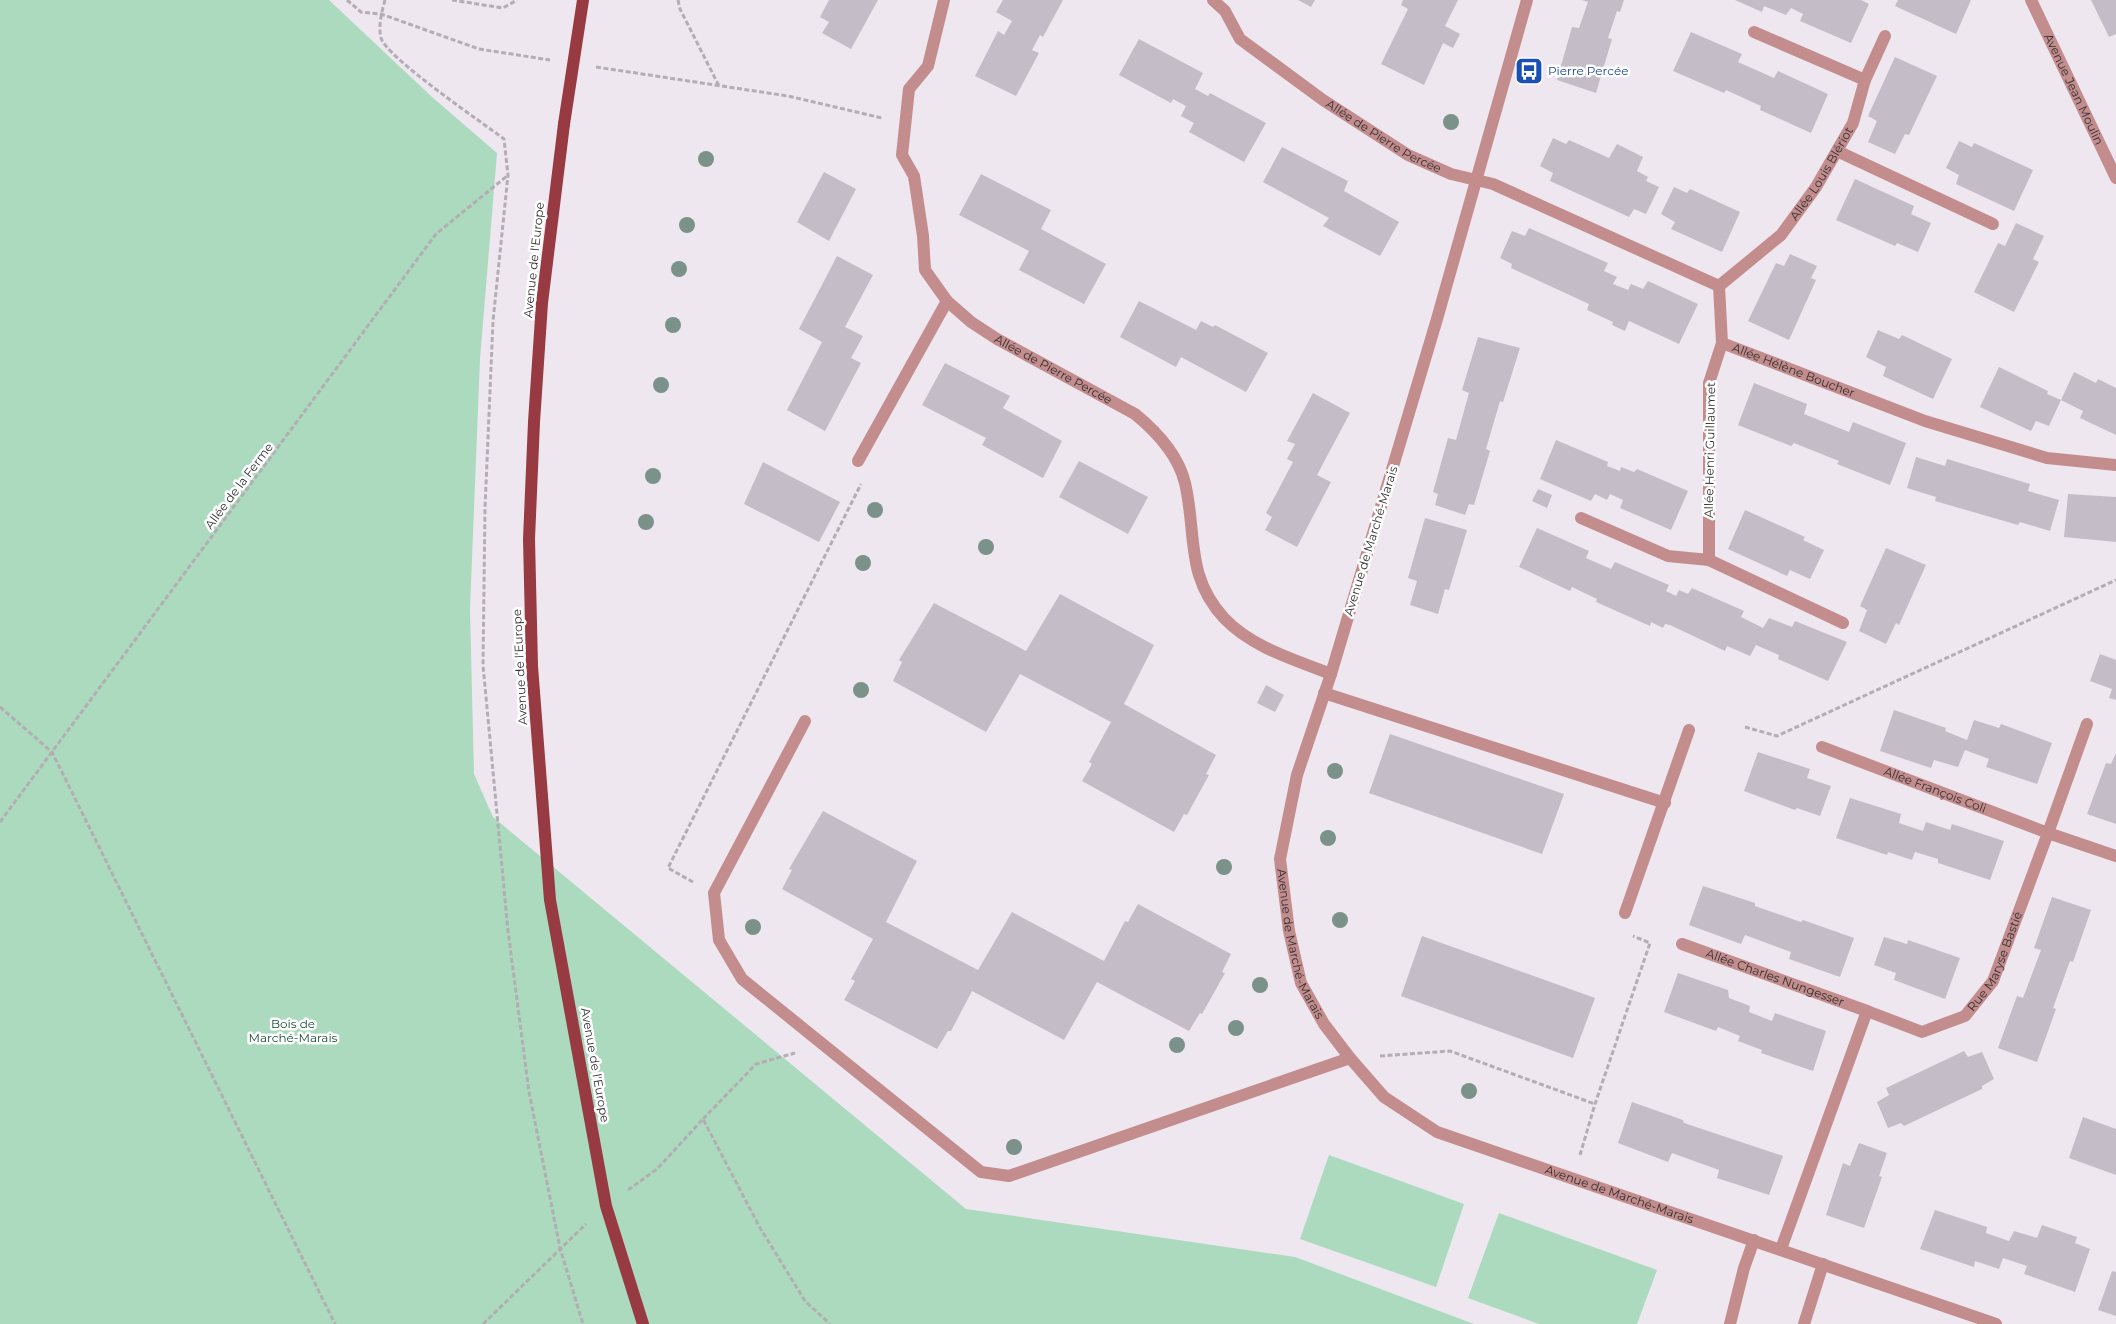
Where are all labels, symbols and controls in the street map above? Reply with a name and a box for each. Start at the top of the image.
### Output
street label: Avenue Jean Moulin [2041,31,2107,147]
bus stop icon: Pierre Percée [1514,56,1544,86]
place label: Pierre Percée [1548,63,1628,78]
street label: Allée de Pierre Percée [1323,96,1444,176]
street label: Allée Louis Blériot [1786,124,1856,223]
street label: Avenue de l'Europe [520,201,547,319]
street label: Allée de Pierre Percée [992,331,1115,407]
street label: Allée Hélène Boucher [1730,340,1857,400]
street label: Allée Henri Guillaumet [1701,382,1718,518]
street label: Allée de la Ferme [201,440,276,532]
street label: Avenue de Marché-Marais [1341,464,1401,618]
street label: Avenue de l'Europe [509,609,530,725]
street label: Allée François Coli [1882,763,1989,816]
street label: Avenue de Marché-Marais [1274,868,1328,1021]
street label: Rue Maryse Bastié [1964,909,2025,1014]
street label: Allée Charles Nungesser [1704,945,1847,1009]
street label: Avenue de l'Europe [578,1006,613,1123]
park label: Bois de Marché-Marais [249,1016,338,1045]
street label: Avenue de Marché-Marais [1543,1162,1696,1227]

